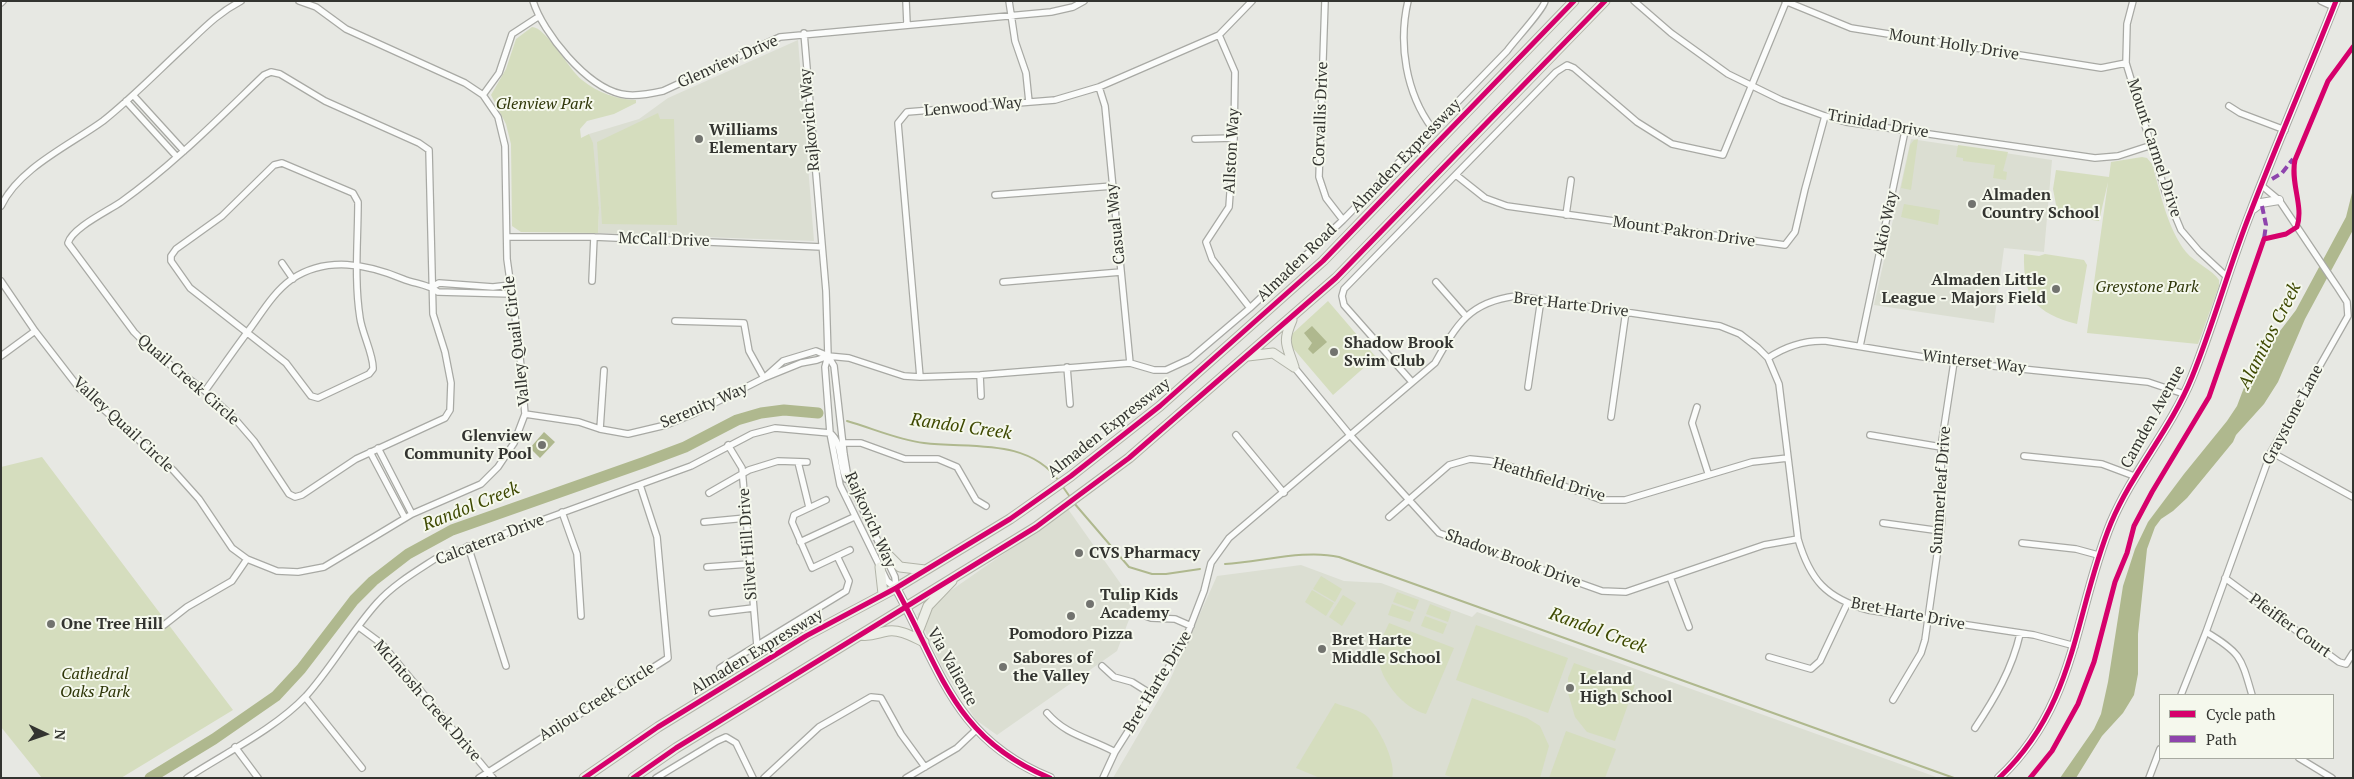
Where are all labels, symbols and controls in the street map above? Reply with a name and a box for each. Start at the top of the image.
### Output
street label: Mount Holly Drive [1888,25,2020,65]
street label: Glenview Drive [675,31,781,93]
street label: Corvallis Drive [1310,61,1332,167]
street label: Rajkovich Way [796,68,824,172]
street label: Mount Carmel Drive [2123,76,2185,220]
street label: Lenwood Way [923,93,1023,121]
park label: Glenview Park [496,94,592,114]
street label: Almaden Expressway [1347,95,1465,217]
street label: Trinidad Drive [1826,106,1930,142]
street label: Allston Way [1220,108,1244,194]
place label: Williams Elementary [709,120,797,158]
marker: Williams Elementary [693,133,705,145]
street label: Casual Way [1102,183,1130,265]
place label: Almaden Country School [1982,185,2099,223]
street label: Akio Way [1870,189,1902,259]
marker: Almaden Country School [1966,198,1978,210]
street label: Mount Pakron Drive [1612,212,1756,252]
street label: Almaden Road [1253,220,1341,306]
street label: McCall Drive [618,229,710,251]
place label: Almaden Little League - Majors Field [1881,270,2046,308]
street label: Valley Quail Circle [499,275,535,407]
park label: Greystone Park [2095,277,2199,297]
water label: Alamitos Creek [2234,279,2306,393]
marker: Almaden Little League - Majors Field [2050,283,2062,295]
street label: Bret Harte Drive [1512,288,1630,322]
street label: Quail Creek Circle [133,330,243,430]
place label: Shadow Brook Swim Club [1344,333,1453,371]
marker: Shadow Brook Swim Club [1328,346,1340,358]
street label: Winterset Way [1921,346,2027,378]
street label: Camden Avenue [2117,362,2189,472]
street label: Graystone Lane [2258,362,2328,468]
street label: Valley Quail Circle [68,373,178,477]
street label: Almaden Expressway [1044,374,1174,482]
street label: Serenity Way [657,379,751,433]
water label: Randol Creek [909,409,1013,445]
street label: Summerleaf Drive [1927,425,1955,555]
place label: Glenview Community Pool [404,426,532,464]
marker: Glenview Community Pool [536,439,548,451]
street label: Heathfield Drive [1490,454,1608,506]
street label: Rajkovich Way [840,469,900,571]
water label: Randol Creek [420,478,522,536]
street label: Silver Hill Drive [735,487,761,601]
street label: Calcaterra Drive [433,510,547,570]
street label: Shadow Brook Drive [1442,526,1584,592]
place label: CVS Pharmacy [1089,543,1200,563]
marker: CVS Pharmacy [1073,547,1085,559]
place label: Tulip Kids Academy [1100,585,1178,623]
street label: Pfeiffer Court [2245,590,2335,662]
street label: Bret Harte Drive [1849,594,1967,634]
marker: Tulip Kids Academy [1084,598,1096,610]
water label: Randol Creek [1546,603,1650,659]
street label: Almaden Expressway [688,605,826,699]
marker: Pomodoro Pizza [1065,610,1077,622]
place label: One Tree Hill [61,614,163,634]
marker: One Tree Hill [45,618,57,630]
street label: Via Valiente [923,624,981,710]
place label: Pomodoro Pizza [1009,624,1133,644]
street label: Bret Harte Drive [1120,627,1196,737]
place label: Bret Harte Middle School [1332,630,1441,668]
street label: McIntosh Creek Drive [369,636,485,766]
marker: Bret Harte Middle School [1316,643,1328,655]
place label: Sabores of the Valley [1013,648,1092,686]
street label: Anjou Creek Circle [535,659,659,745]
marker: Sabores of the Valley [997,661,1009,673]
park label: Cathedral Oaks Park [60,664,130,702]
place label: Leland High School [1580,669,1672,707]
marker: Leland High School [1564,682,1576,694]
legend [2159,694,2334,759]
text: Cycle path [2206,704,2276,724]
north arrow [20,709,70,759]
text: N [51,729,70,741]
text: Path [2206,729,2237,749]

